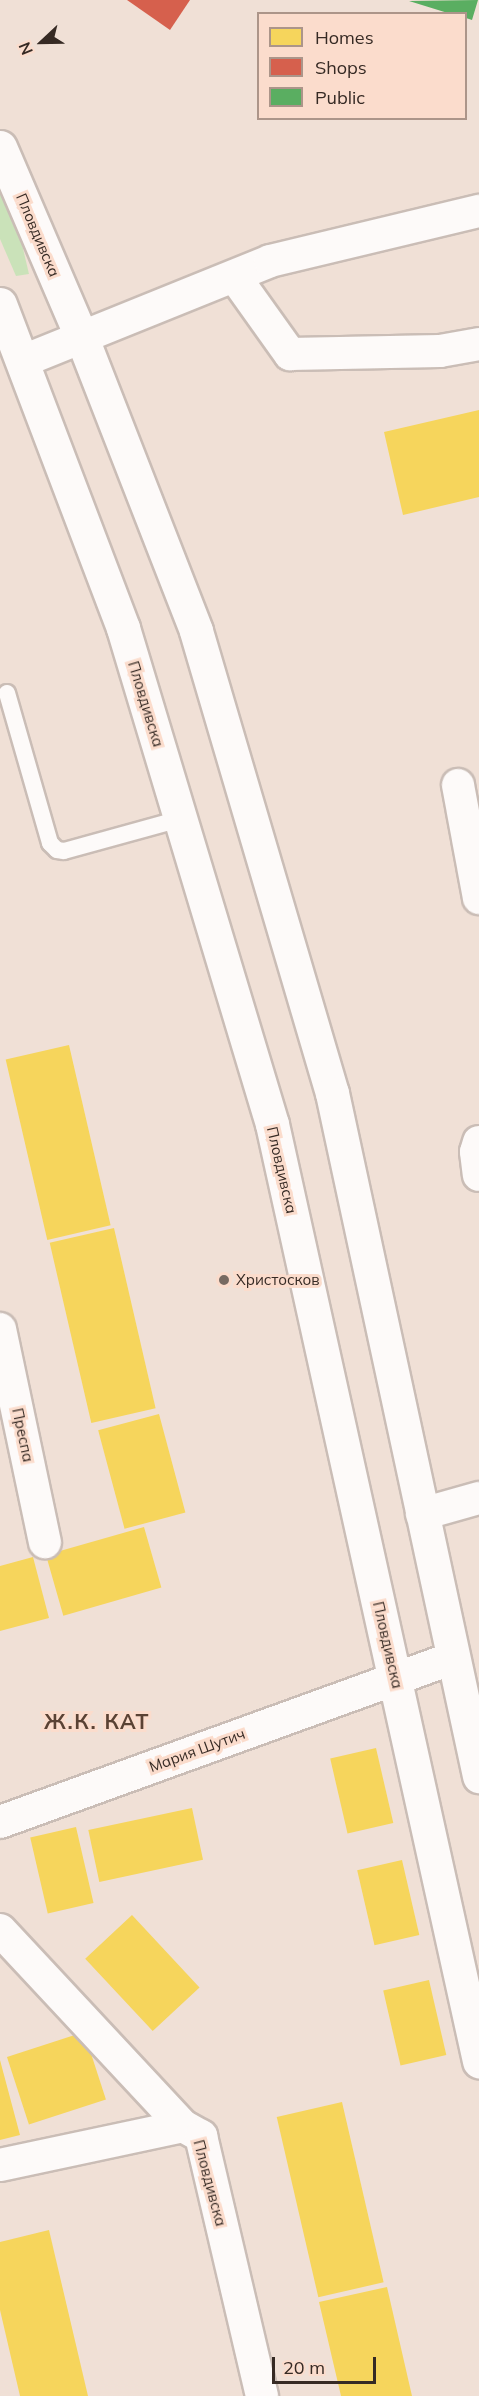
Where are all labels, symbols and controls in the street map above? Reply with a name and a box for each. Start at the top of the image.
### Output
north arrow [12,12,72,72]
legend [257,12,467,120]
text: Homes [315,26,374,49]
text: N [14,39,37,58]
text: Shops [315,56,367,79]
text: Public [315,86,365,109]
street label: Пловдивска [12,191,64,279]
street label: Пловдивска [124,659,168,749]
street label: Пловдивска [263,1125,301,1215]
place label: Христосков [236,1271,320,1289]
marker: Христосков [217,1273,231,1287]
street label: Преспа [9,1406,37,1464]
street label: Пловдивска [369,1600,407,1690]
district label: Ж.К. КАТ [44,1708,150,1734]
street label: Мария Шутич [147,1724,247,1776]
street label: Пловдивска [190,2138,230,2228]
scale bar [275,2345,378,2383]
text: 20 m [283,2356,325,2379]

